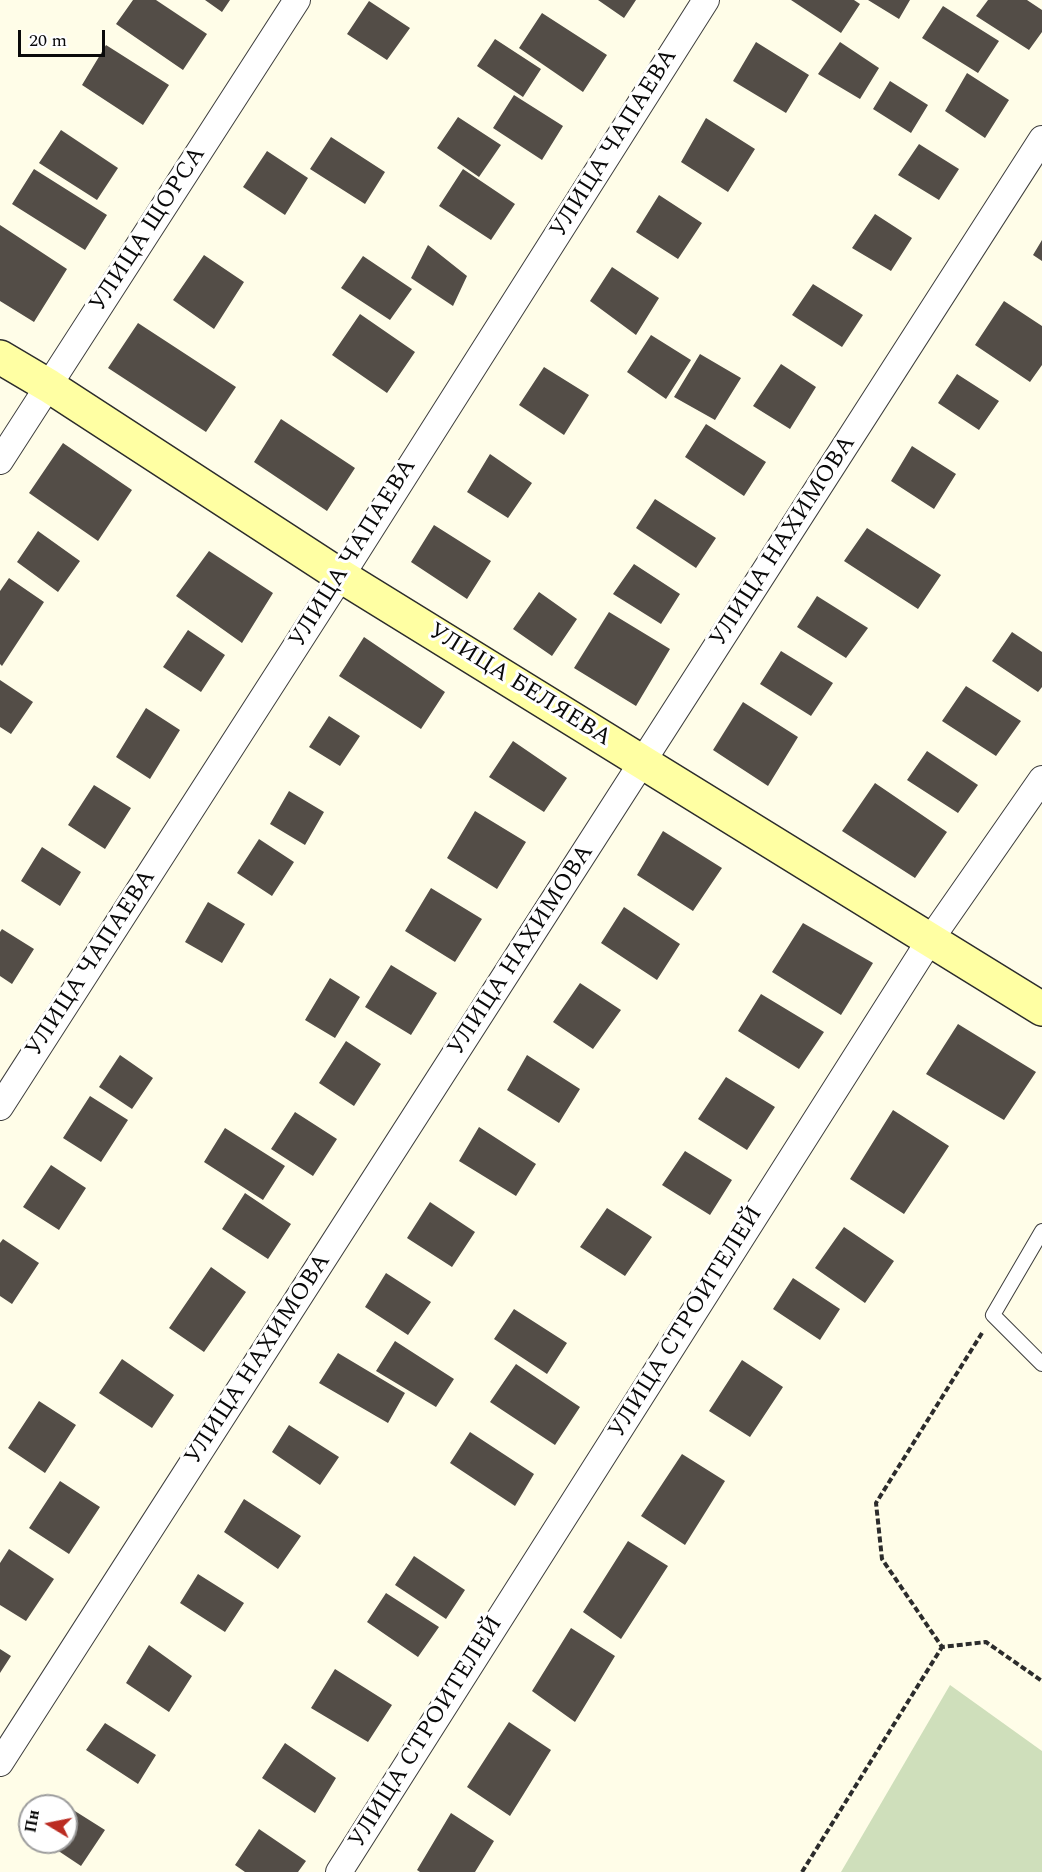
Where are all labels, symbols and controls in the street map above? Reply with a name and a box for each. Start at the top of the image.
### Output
scale bar [21,18,108,56]
text: 20 m [29,27,67,54]
street label: УЛИЦА ЧАПАЕВА [545,44,685,244]
street label: УЛИЦА ЩОРСА [85,142,213,318]
street label: УЛИЦА НАХИМОВА [705,431,863,653]
street label: УЛИЦА ЧАПАЕВА [284,454,424,654]
street label: УЛИЦА БЕЛЯЕВА [422,618,616,754]
street label: УЛИЦА НАХИМОВА [443,840,601,1062]
street label: УЛИЦА ЧАПАЕВА [21,865,163,1063]
street label: УЛИЦА СТРОИТЕЛЕЙ [604,1202,770,1444]
street label: УЛИЦА НАХИМОВА [180,1249,338,1471]
street label: УЛИЦА СТРОИТЕЛЕЙ [344,1612,510,1854]
north arrow [18,1794,78,1854]
text: Пн [18,1808,46,1835]

